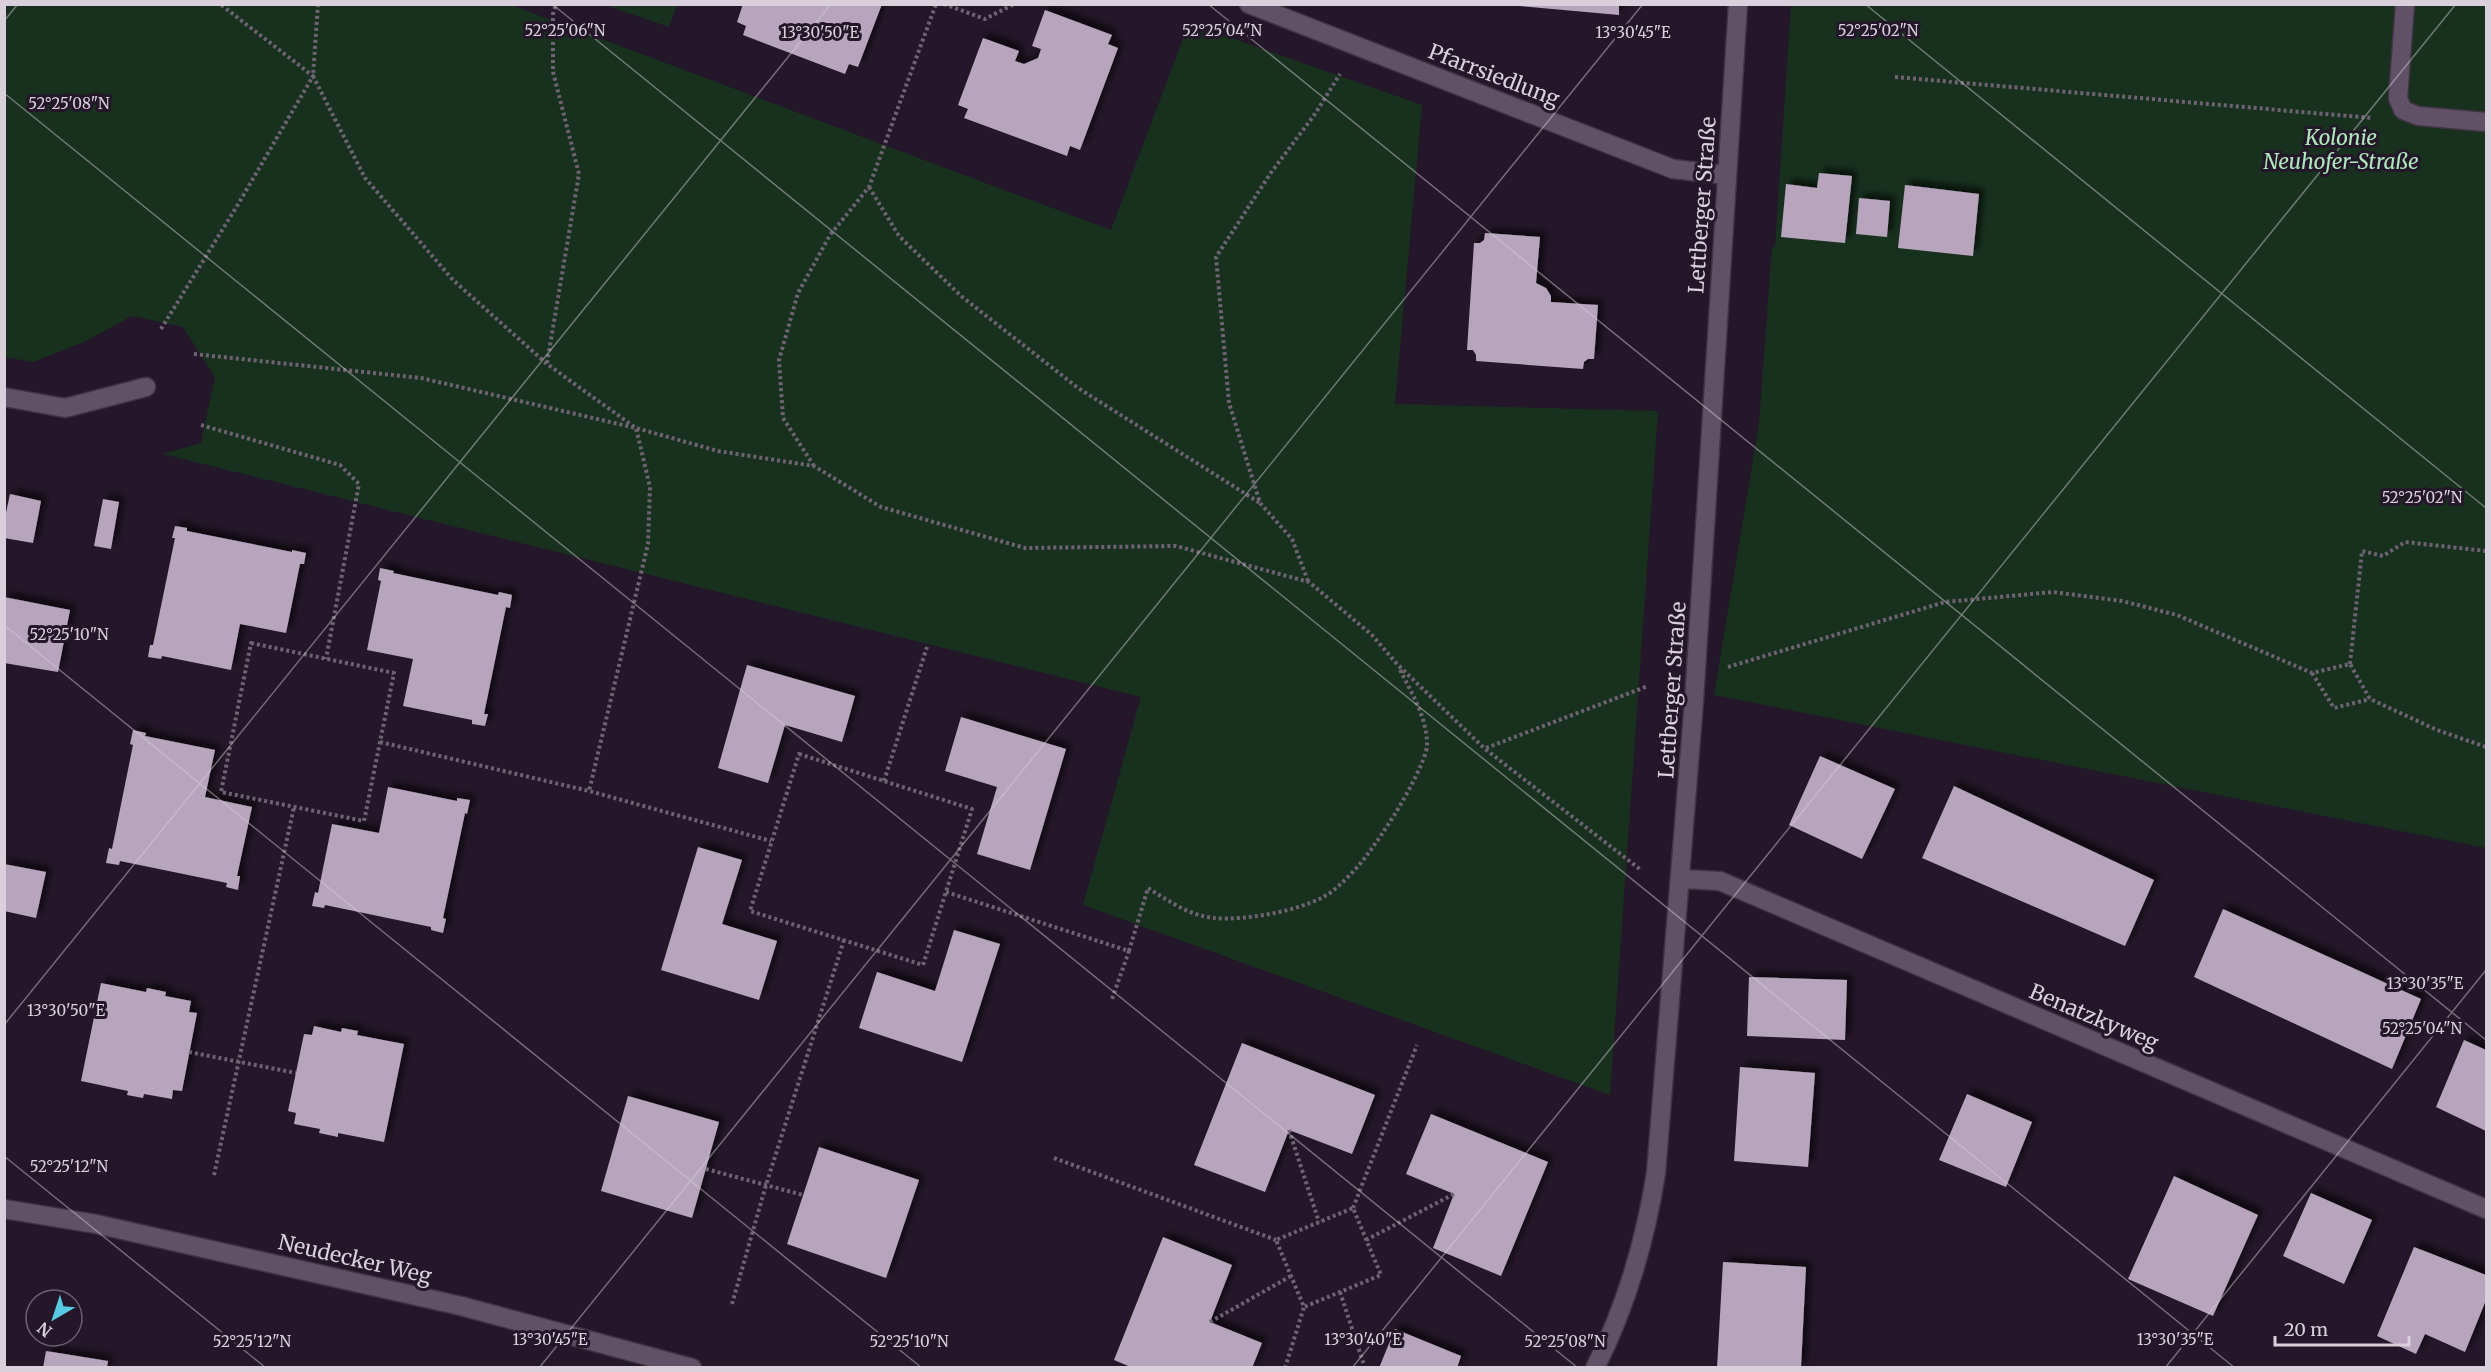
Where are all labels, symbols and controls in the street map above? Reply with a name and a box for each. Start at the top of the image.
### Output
text: 52°25'06"N [525,21,606,40]
text: 52°25'04"N [1182,21,1262,40]
text: 52°25'02"N [1838,21,1919,40]
text: 13°30'50"E [781,23,859,42]
text: 13°30'45"E [1595,23,1671,42]
street label: Pfarrsiedlung [1425,38,1564,112]
text: 52°25'08"N [28,94,110,113]
street label: Lettberger Straße [1682,115,1722,294]
park label: Kolonie Neuhofer-Straße [2263,124,2419,175]
text: 52°25'02"N [2382,488,2463,507]
street label: Lettberger Straße [1652,600,1692,779]
text: 52°25'10"N [29,625,109,644]
text: 13°30'35"E [2387,974,2464,993]
street label: Benatzkyweg [2025,978,2163,1056]
text: 13°30'50"E [27,1001,105,1020]
text: 52°25'04"N [2382,1019,2462,1038]
text: 52°25'12"N [30,1157,109,1176]
street label: Neudecker Weg [276,1228,435,1290]
north arrow [24,1288,84,1348]
scale bar [2275,1309,2408,1347]
text: N [33,1318,56,1341]
text: 20 m [2284,1318,2328,1341]
text: 13°30'45"E [512,1330,588,1349]
text: 13°30'40"E [1324,1330,1402,1349]
text: 13°30'35"E [2137,1330,2214,1349]
text: 52°25'12"N [213,1332,292,1351]
text: 52°25'10"N [869,1332,949,1351]
text: 52°25'08"N [1524,1332,1606,1351]

